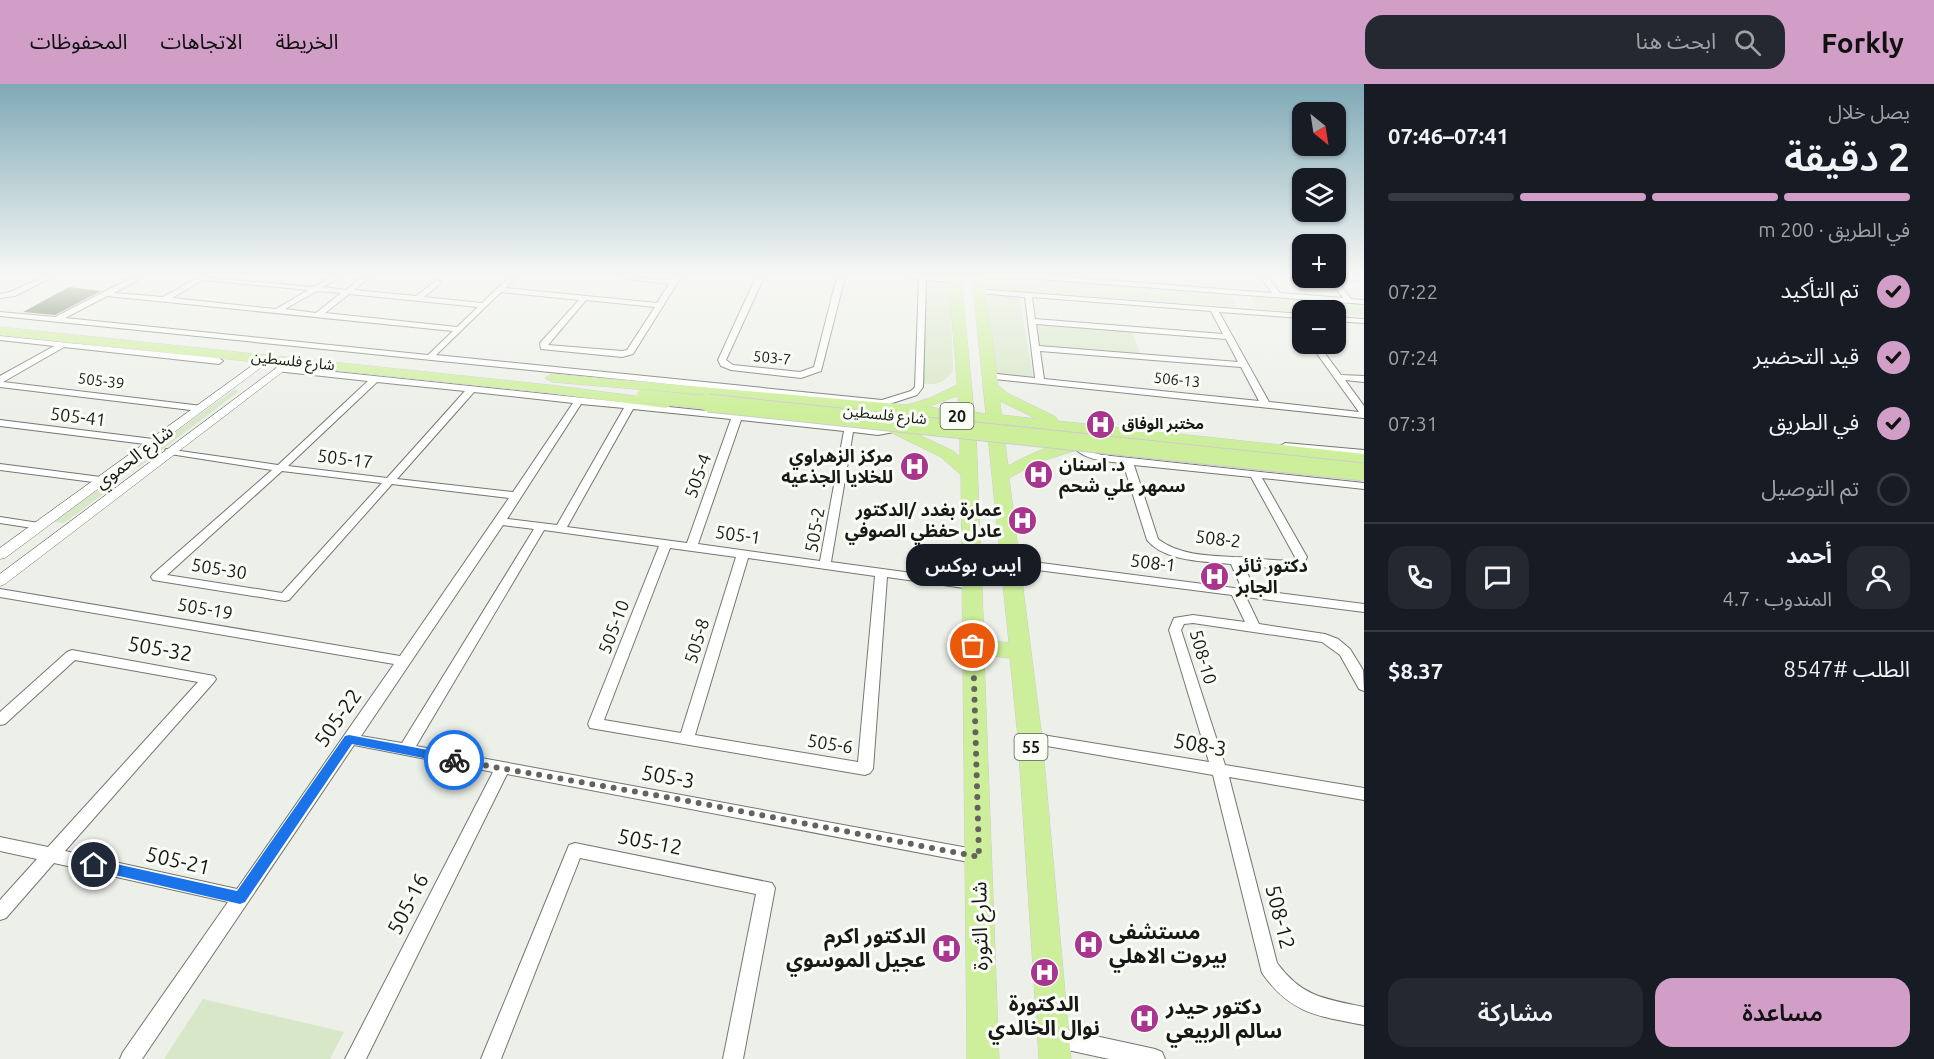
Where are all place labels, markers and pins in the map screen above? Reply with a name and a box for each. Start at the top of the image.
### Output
hospital icon: مختبر الوفاق [1085,408,1117,440]
place label: مختبر الوفاق [1122,415,1204,433]
place label: مركز الزهراوي للخلايا الجذعيه [781,445,893,487]
hospital icon: مركز الزهراوي للخلايا الجذعيه [898,450,930,482]
place label: د. اسنان سمهر علي شحم [1059,454,1186,500]
hospital icon: د. اسنان سمهر علي شحم [1022,459,1054,491]
place label: عمارة بغدد /الدكتور عادل حفظي الصوفي [845,499,1002,545]
hospital icon: عمارة بغدد /الدكتور عادل حفظي الصوفي [1007,504,1039,536]
callout: ايس بوكس [906,544,1040,586]
place label: دكتور ثائر الجابر [1235,555,1308,598]
hospital icon: دكتور ثائر الجابر [1199,560,1231,592]
pin [947,620,998,671]
pin [68,839,119,890]
place label: مستشفى بيروت الاهلي [1109,919,1227,973]
place label: الدكتور اكرم عجيل الموسوي [786,923,926,977]
hospital icon: مستشفى بيروت الاهلي [1072,928,1104,960]
hospital icon: الدكتور اكرم عجيل الموسوي [931,932,963,964]
hospital icon: الدكتورة نوال الخالدي [1028,957,1060,989]
place label: الدكتورة نوال الخالدي [988,991,1100,1045]
place label: دكتور حيدر سالم الربيعي [1165,994,1282,1048]
hospital icon: دكتور حيدر سالم الربيعي [1129,1003,1161,1035]

